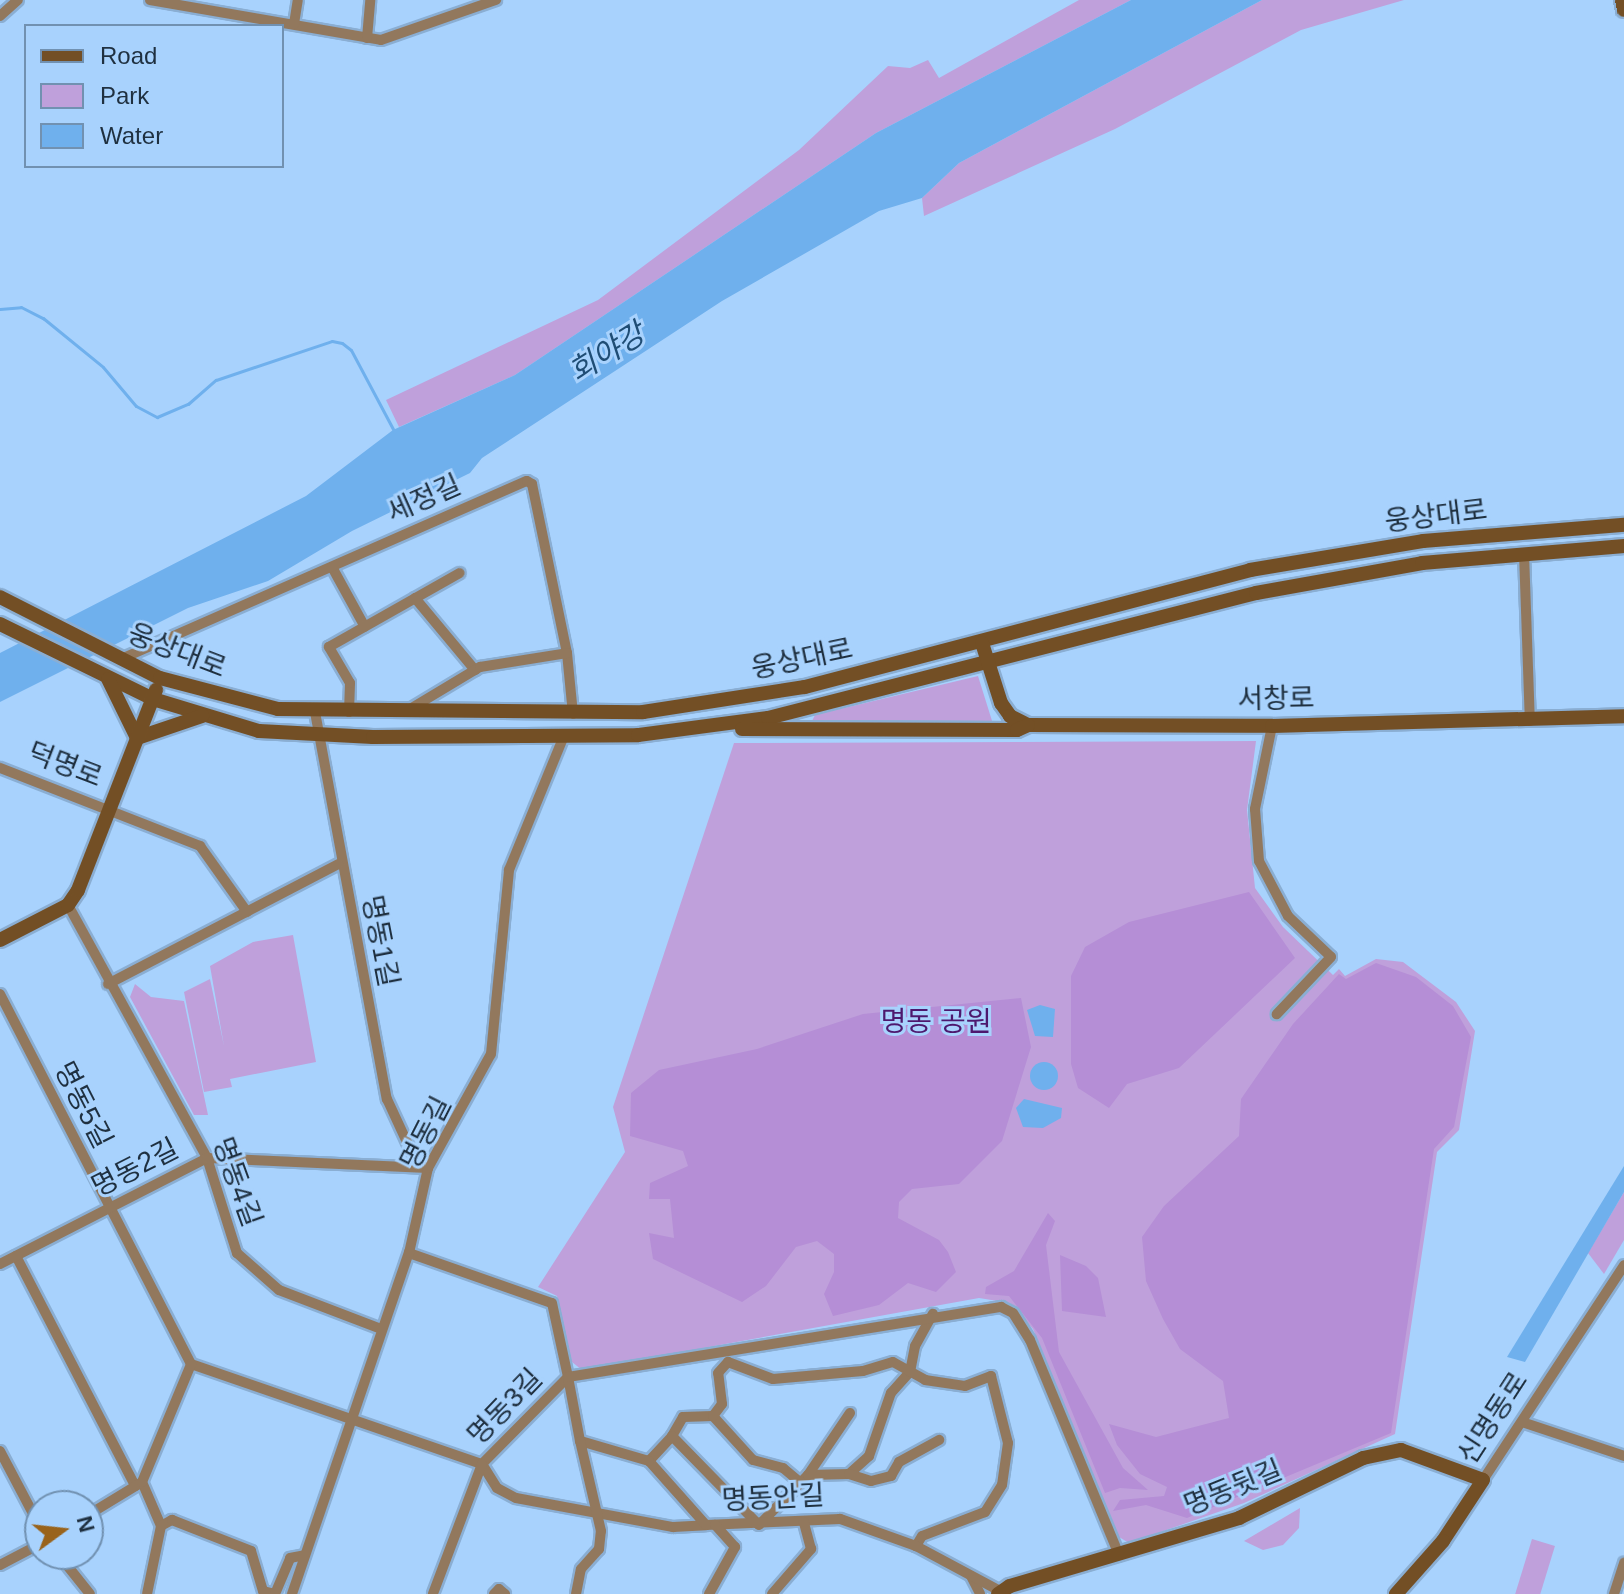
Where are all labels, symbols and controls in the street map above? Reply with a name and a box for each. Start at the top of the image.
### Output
legend [24,24,284,168]
text: Road [100,42,157,69]
text: Park [100,82,149,109]
text: Water [100,122,163,149]
water label: 회야강 [562,316,652,390]
street label: 세정길 [382,468,466,530]
street label: 웅상대로 [1383,493,1489,539]
street label: 웅상대로 [123,617,231,685]
street label: 웅상대로 [748,632,856,686]
street label: 서창로 [1237,682,1315,716]
street label: 덕명로 [23,735,107,795]
street label: 명동1길 [355,892,405,990]
park label: 명동 공원 [881,1005,991,1039]
street label: 명동5길 [47,1056,119,1154]
street label: 명동길 [393,1091,459,1175]
street label: 명동2길 [86,1132,184,1204]
street label: 명동4길 [205,1133,269,1231]
street label: 명동3길 [461,1362,549,1452]
street label: 신명동로 [1451,1366,1535,1470]
street label: 명동뒷길 [1179,1453,1287,1523]
street label: 명동안길 [721,1479,825,1517]
north arrow [24,1490,104,1570]
text: N [72,1513,100,1535]

